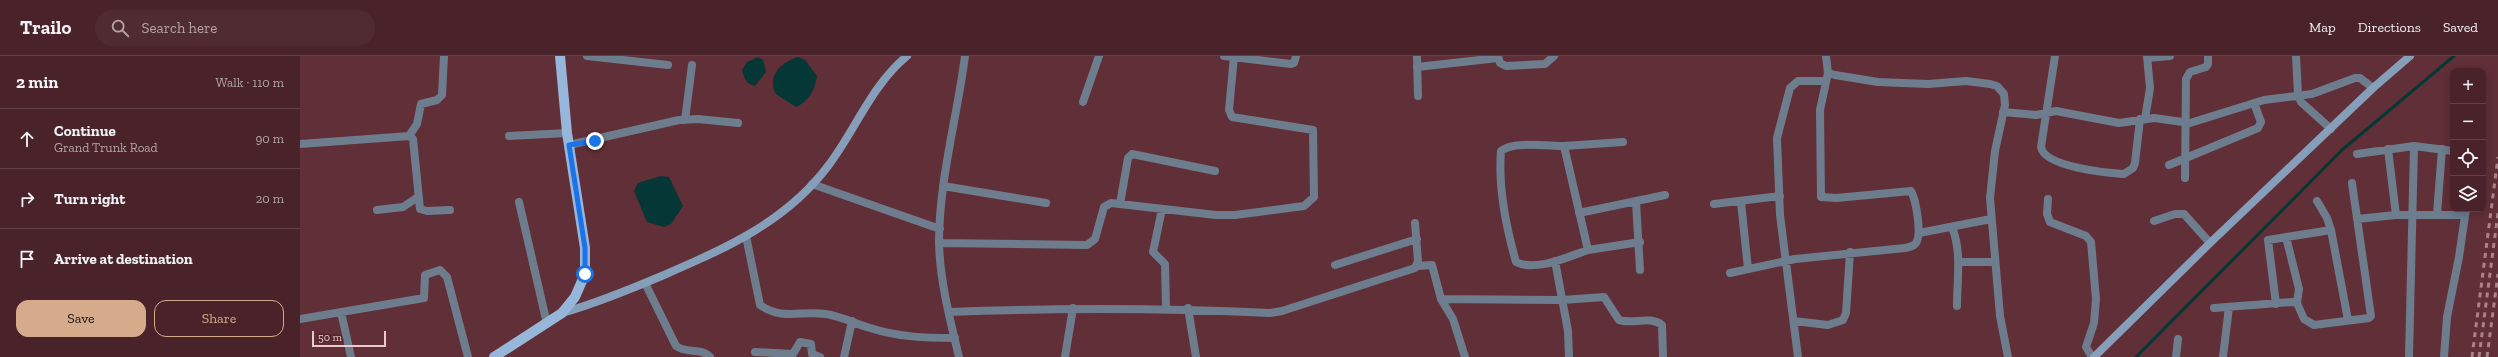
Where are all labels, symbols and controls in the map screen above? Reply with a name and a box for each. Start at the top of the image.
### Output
search box [95,10,375,46]
text: Trailo [20,16,71,39]
icon: search [109,17,131,39]
text: Search here [141,19,217,37]
text: Map [2309,19,2336,36]
text: Directions [2358,19,2421,36]
text: Saved [2443,19,2478,36]
map controls [2450,68,2486,212]
button: + [2450,68,2486,104]
text: 2 min [16,72,58,92]
text: Walk · 110 m [216,75,284,90]
button: − [2450,104,2486,140]
text: Continue [54,122,116,140]
icon: ahead [16,128,38,150]
text: 90 m [255,131,284,146]
route end [586,132,604,150]
text: Grand Trunk Road [54,140,158,155]
button: locate [2450,140,2486,176]
button: layers [2450,176,2486,212]
icon: right [16,188,38,210]
text: Turn right [54,190,125,208]
text: 20 m [256,191,284,206]
icon: arrive [16,248,38,270]
text: Arrive at destination [54,250,193,268]
route start [576,265,594,283]
button: Save [16,300,146,337]
button: Share [154,300,284,337]
scale bar [312,329,386,348]
text: 50 m [318,331,342,344]

